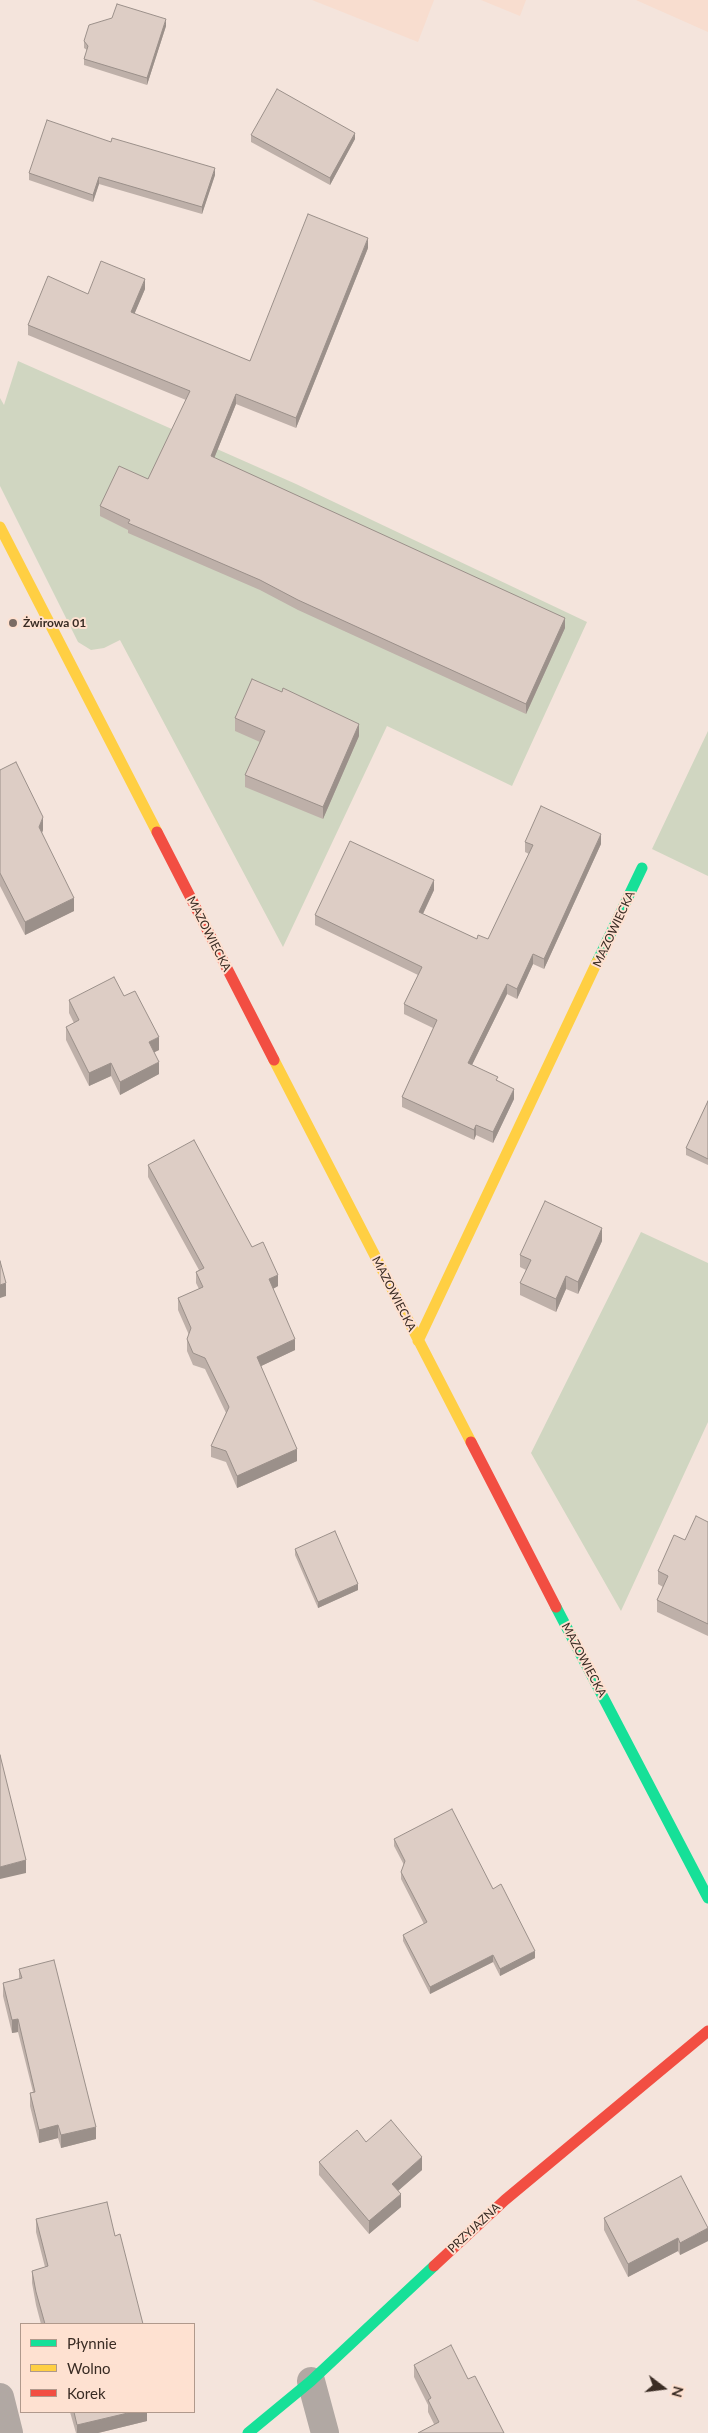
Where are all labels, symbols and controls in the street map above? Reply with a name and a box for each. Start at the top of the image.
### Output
place label: Żwirowa 01 [23,616,86,630]
marker: Żwirowa 01 [7,617,19,629]
street label: MAZOWIECKA [590,889,638,969]
street label: MAZOWIECKA [184,894,234,974]
street label: MAZOWIECKA [369,1254,419,1334]
street label: MAZOWIECKA [558,1620,610,1700]
street label: PRZYJAZNA [445,2200,503,2256]
legend [20,2323,195,2413]
text: Płynnie [67,2334,117,2352]
text: Wolno [67,2359,111,2377]
north arrow [638,2363,688,2413]
text: Korek [67,2384,106,2402]
text: N [668,2385,688,2399]

